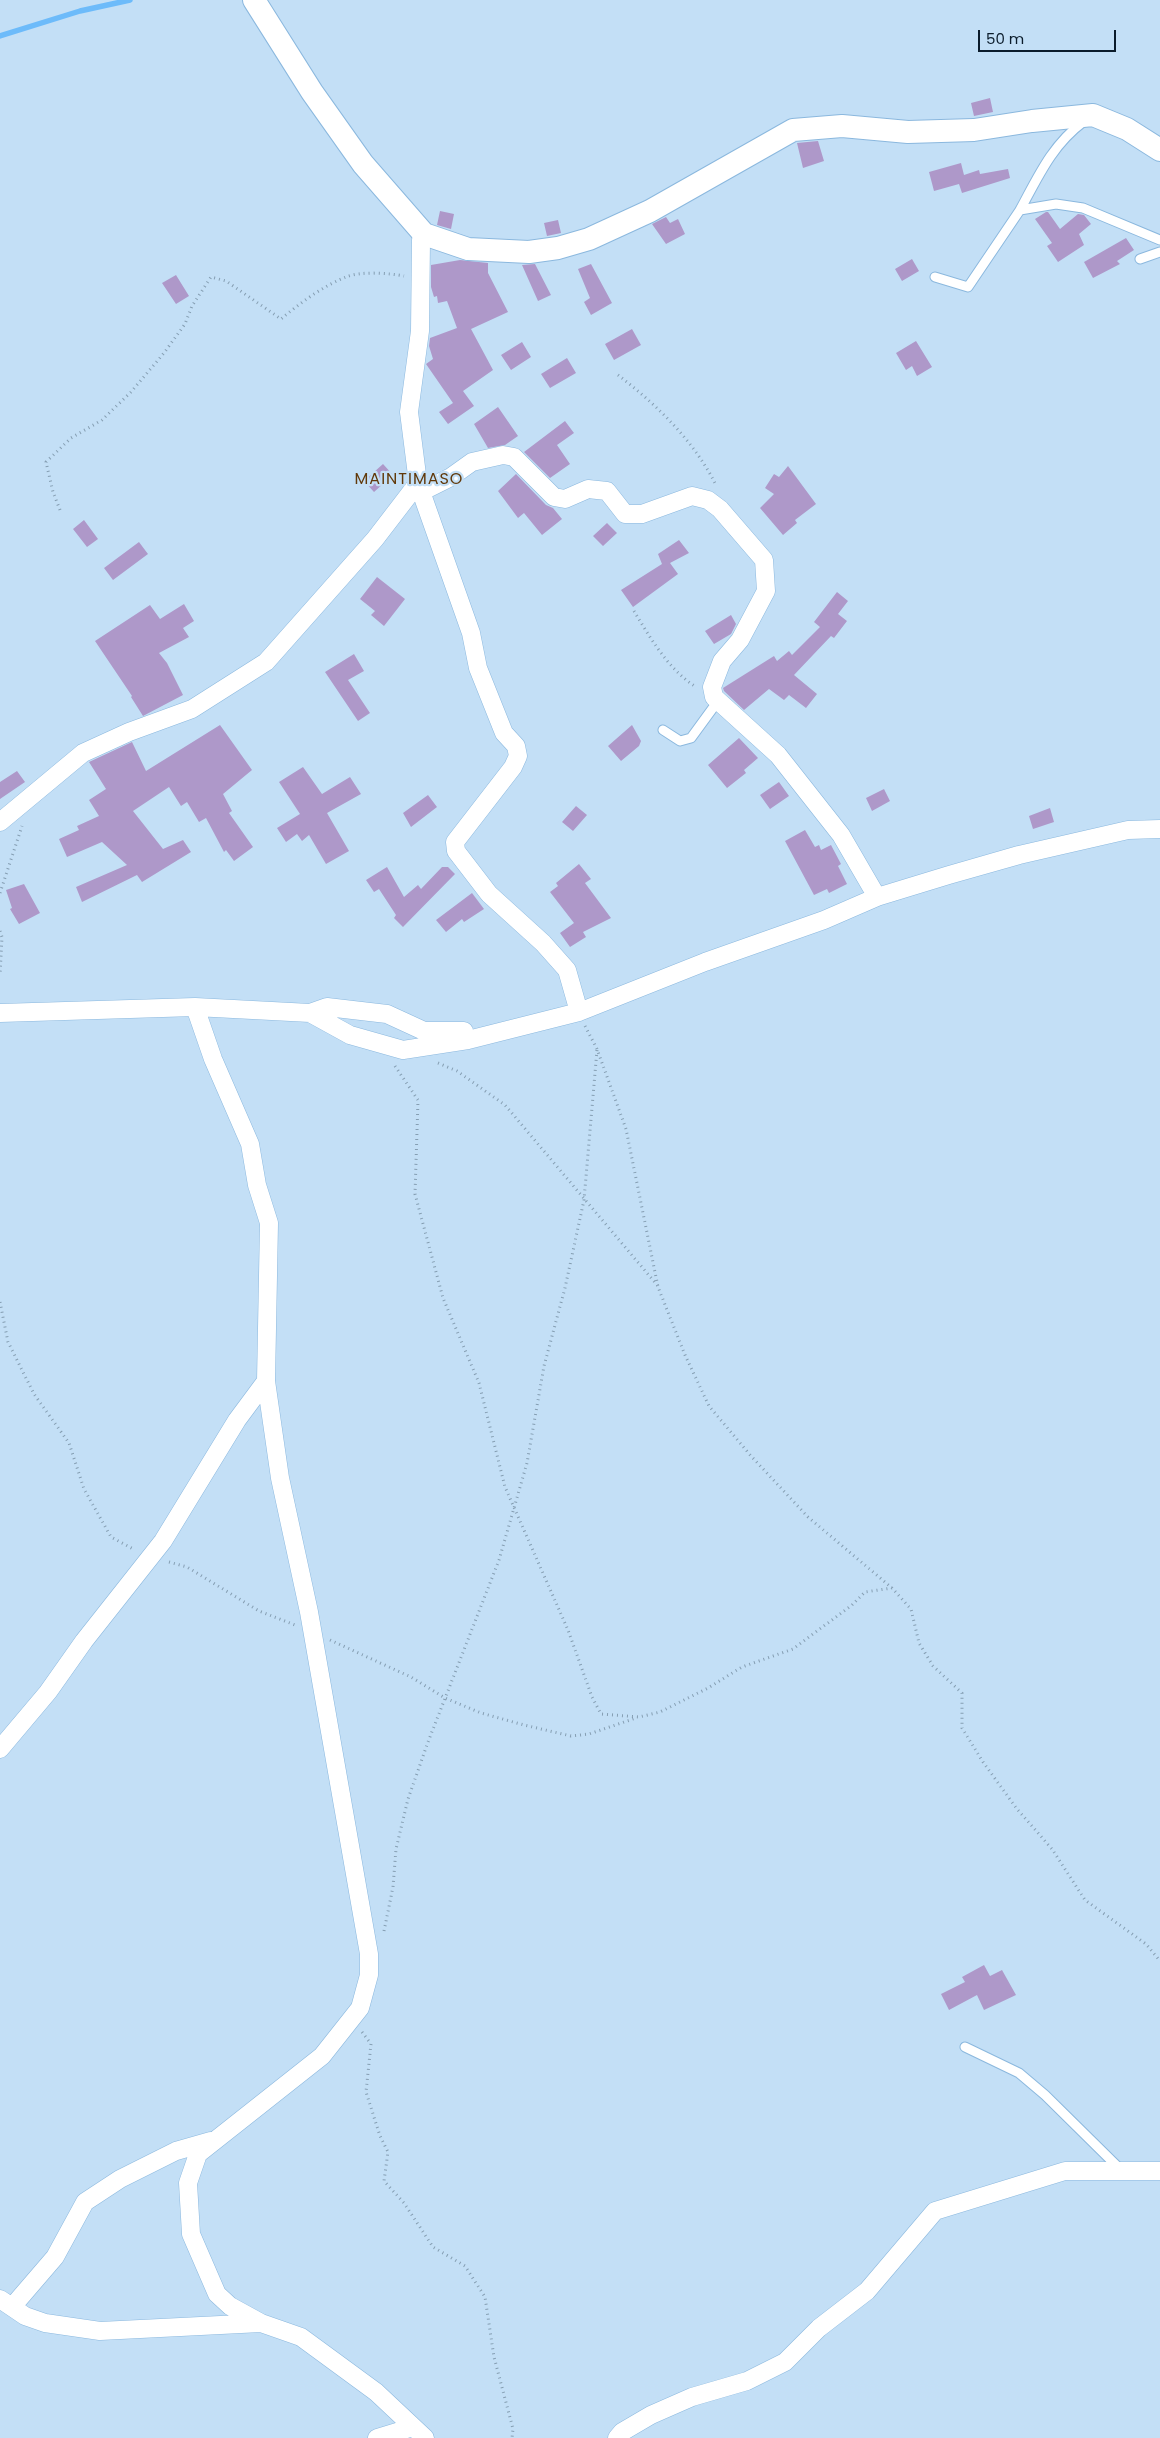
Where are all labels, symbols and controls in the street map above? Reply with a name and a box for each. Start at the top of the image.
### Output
scale bar [980,20,1118,52]
text: 50 m [986,28,1024,49]
district label: MAINTIMASO [353,470,465,490]

